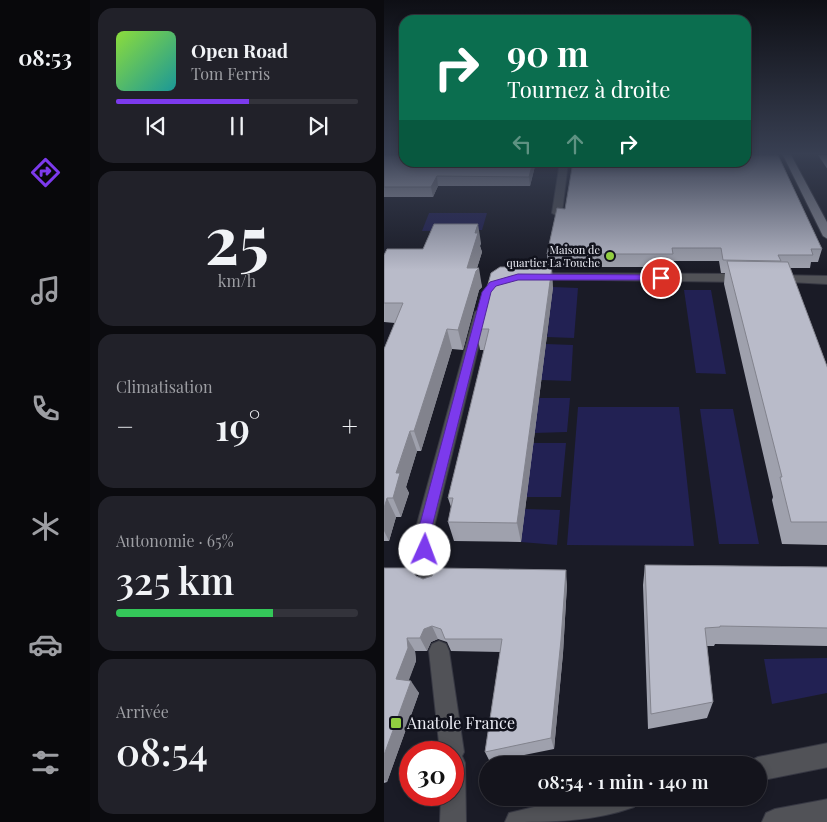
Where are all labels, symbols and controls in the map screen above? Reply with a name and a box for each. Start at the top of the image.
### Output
text: 90 m [507,29,589,76]
icon: right [424,35,489,100]
text: Open Road [191,37,288,63]
text: 08:53 [18,42,72,72]
text: Tom Ferris [191,63,270,84]
text: Tournez à droite [507,74,670,104]
icon: previous [142,112,170,140]
icon: pause [223,112,251,140]
icon: next [304,112,332,140]
icon: left [508,130,536,158]
icon: ahead [561,130,589,158]
icon: right [614,130,642,158]
icon: directions [28,155,63,190]
text: 25 [205,194,269,280]
place label: Maison de quartier La Touche [507,242,600,270]
marker: Maison de quartier La Touche [604,250,616,262]
pin [640,257,682,299]
icon: arrive [647,264,675,292]
text: km/h [218,270,256,291]
icon: music [28,273,63,308]
text: Climatisation [116,376,213,397]
icon: phone [28,391,63,426]
text: 19° [215,400,261,451]
text: − [116,407,134,444]
text: + [342,407,358,444]
icon: climate [28,509,63,544]
position arrow [398,523,450,575]
text: Autonomie · 65% [116,530,234,551]
text: 325 km [116,554,234,605]
icon: car [28,627,63,662]
text: Arrivée [116,701,169,722]
place label: Anatole France [406,712,515,733]
marker: Anatole France [389,716,403,730]
text: 08:54 [116,725,208,776]
speed limit sign: 30 [399,741,464,806]
icon: filters [28,745,63,780]
text: 08:54 · 1 min · 140 m [537,768,709,794]

